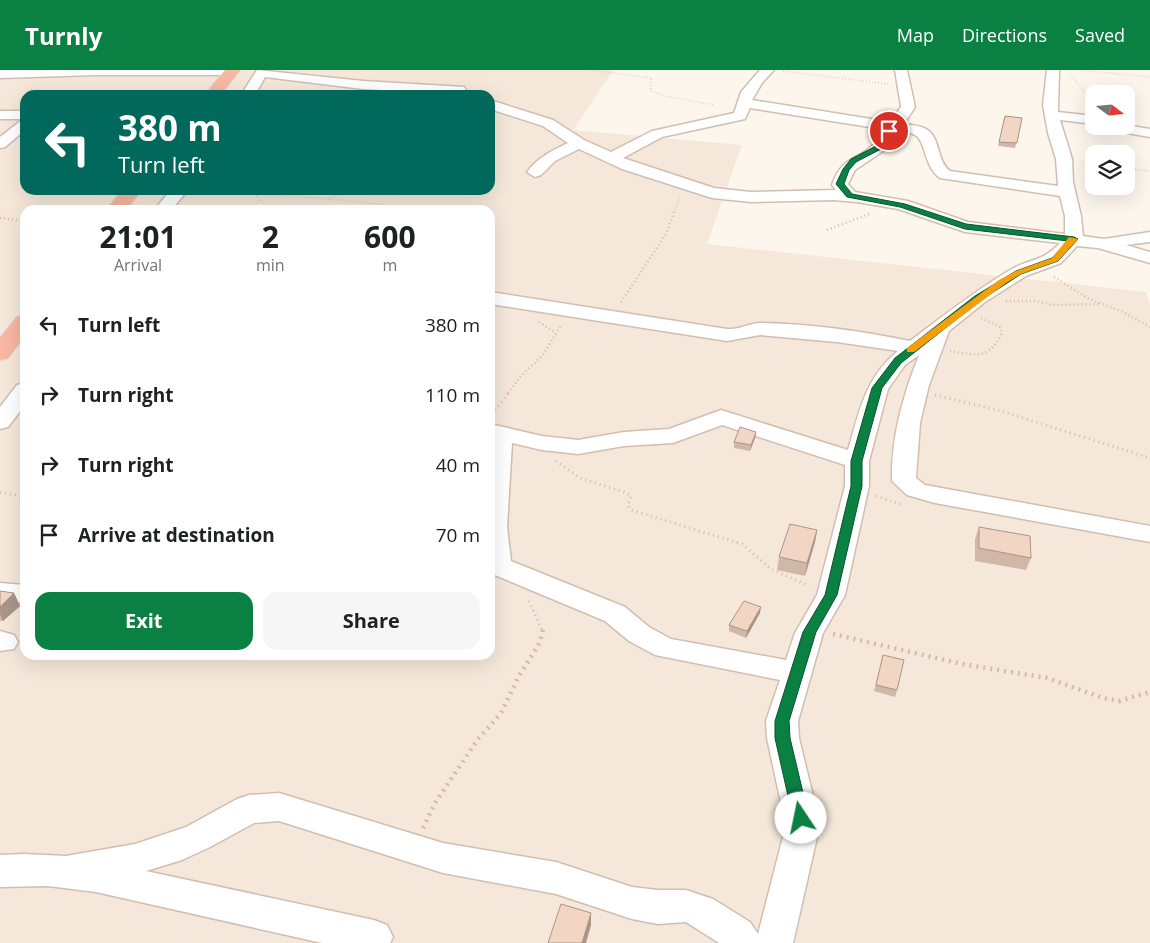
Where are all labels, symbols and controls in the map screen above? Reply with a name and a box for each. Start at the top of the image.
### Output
text: Turnly [25,19,102,52]
text: Map [897,23,934,47]
text: Directions [962,23,1047,47]
text: Saved [1075,23,1125,47]
north arrow [1085,85,1135,135]
map controls [1085,85,1135,195]
text: 380 m [118,104,222,151]
icon: left [35,110,100,175]
pin [868,110,910,152]
icon: arrive [875,117,903,145]
button: layers [1085,145,1135,195]
text: Turn left [118,149,205,179]
text: 21:01 [99,216,177,257]
text: 2 [262,216,279,257]
text: 600 [364,216,416,257]
text: Arrival [114,254,162,276]
text: min [256,254,285,276]
text: m [382,254,397,276]
icon: left [35,311,63,339]
text: Turn left [78,312,160,338]
text: 380 m [425,312,480,338]
icon: right [35,381,63,409]
text: Turn right [78,382,173,408]
text: 110 m [425,382,480,408]
icon: right [35,451,63,479]
text: Turn right [78,452,173,478]
text: 40 m [436,452,480,478]
icon: arrive [35,521,63,549]
text: Arrive at destination [78,522,275,548]
text: 70 m [436,522,480,548]
button: Exit [35,592,253,650]
button: Share [263,592,480,650]
position arrow [774,791,826,843]

